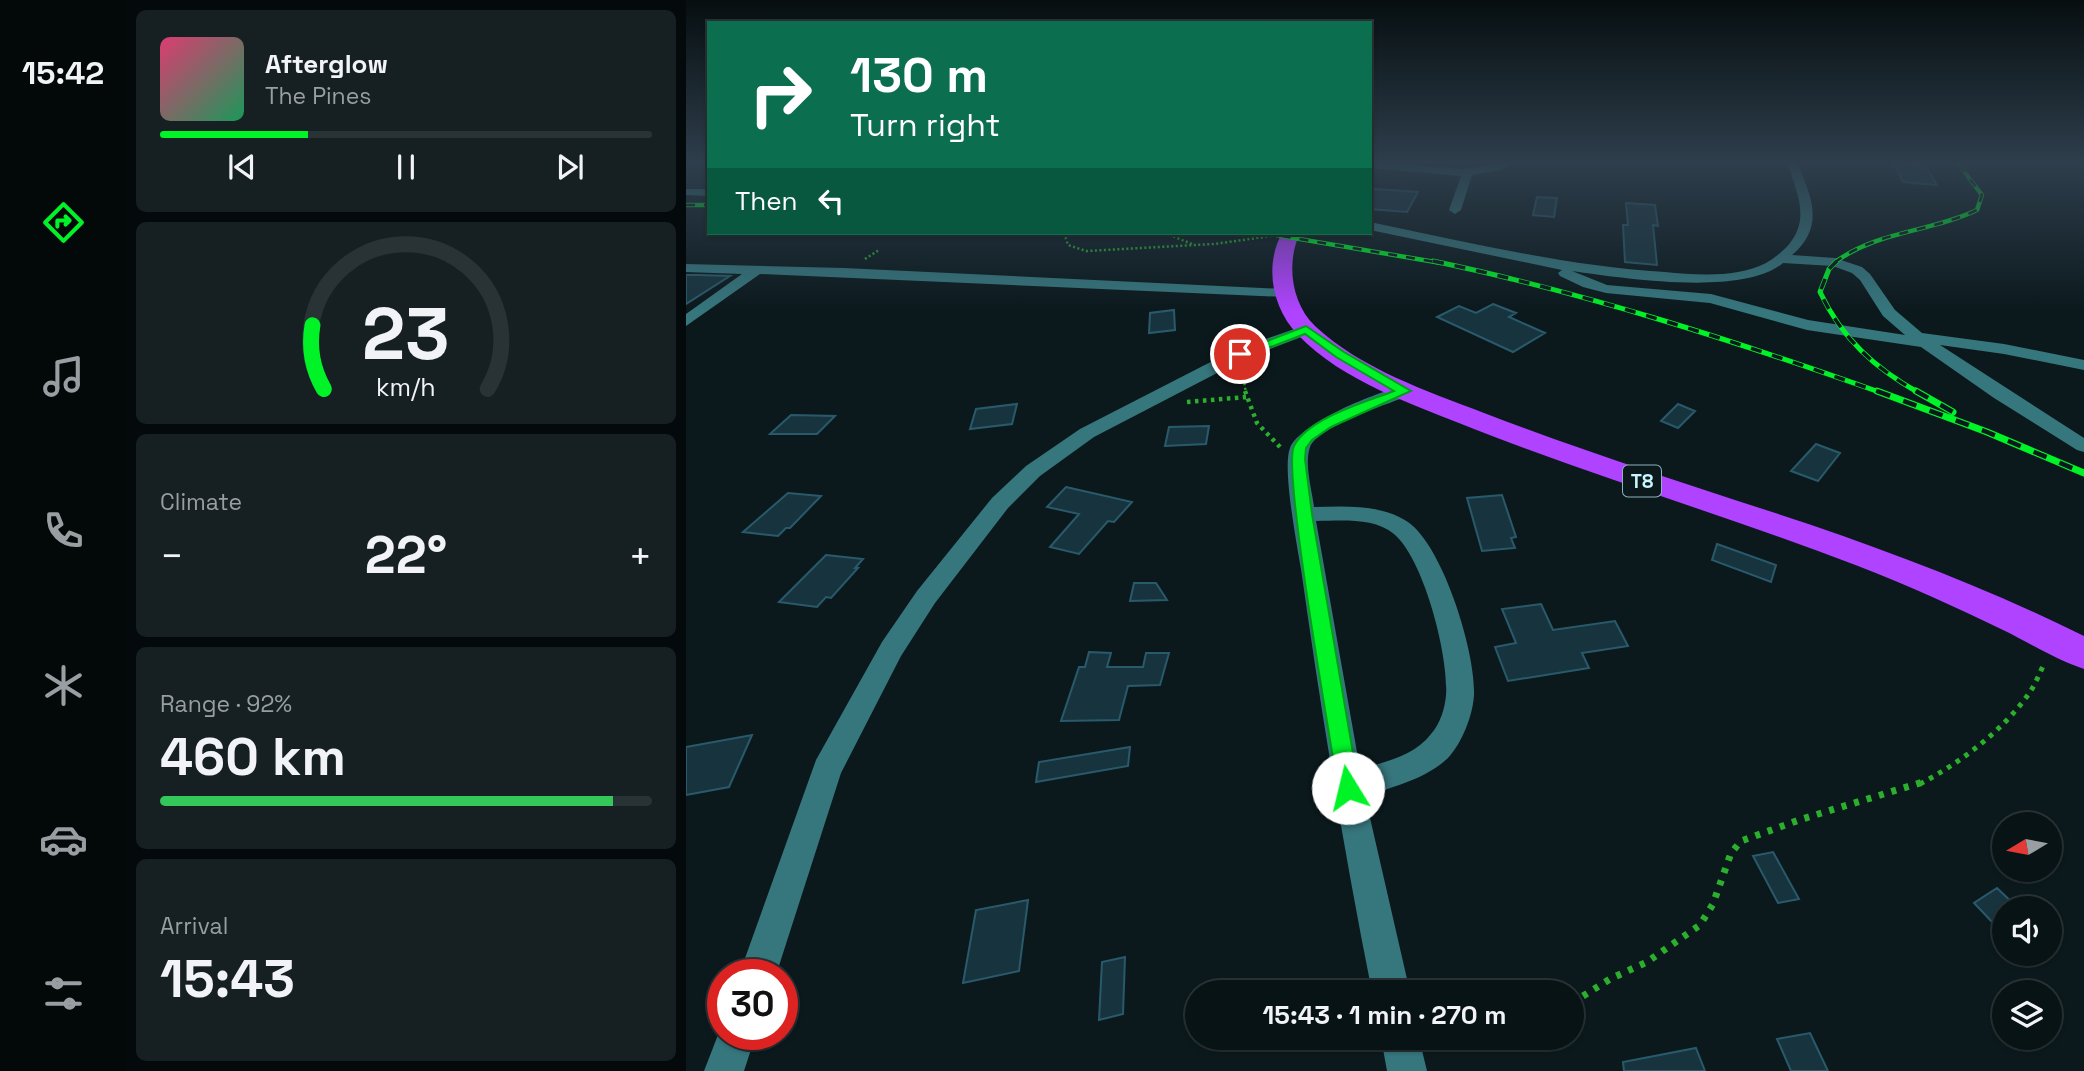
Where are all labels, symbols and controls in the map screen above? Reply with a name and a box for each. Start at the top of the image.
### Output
text: 130 m [850,44,988,106]
text: Afterglow [265,47,388,81]
icon: right [735,49,826,140]
text: 15:42 [22,53,104,93]
text: The Pines [265,81,371,111]
text: Turn right [850,105,1000,145]
icon: previous [223,148,261,186]
icon: pause [387,148,425,186]
icon: next [551,148,589,186]
icon: left [812,182,850,220]
text: Then [735,184,798,218]
icon: directions [39,198,88,247]
text: 23 [362,288,450,381]
pin [1210,324,1270,384]
icon: arrive [1221,335,1259,373]
icon: music [39,352,88,401]
text: km/h [376,371,436,403]
road number: T8 [1623,466,1661,496]
text: Climate [160,487,242,517]
icon: phone [39,506,88,555]
text: 22° [365,522,447,588]
text: − [160,532,184,580]
text: + [628,532,652,580]
icon: climate [39,661,88,710]
text: Range · 92% [160,689,292,719]
text: 460 km [160,724,346,790]
position arrow [1311,751,1385,825]
north arrow [1992,812,2062,882]
map controls [1992,812,2062,1050]
icon: car [39,815,88,864]
button: sound [1992,896,2062,966]
text: Arrival [160,911,228,941]
text: 15:43 [160,946,295,1012]
speed limit sign: 30 [707,959,798,1050]
icon: filters [39,969,88,1018]
button: layers [1992,980,2062,1050]
text: 15:43 · 1 min · 270 m [1263,998,1506,1032]

